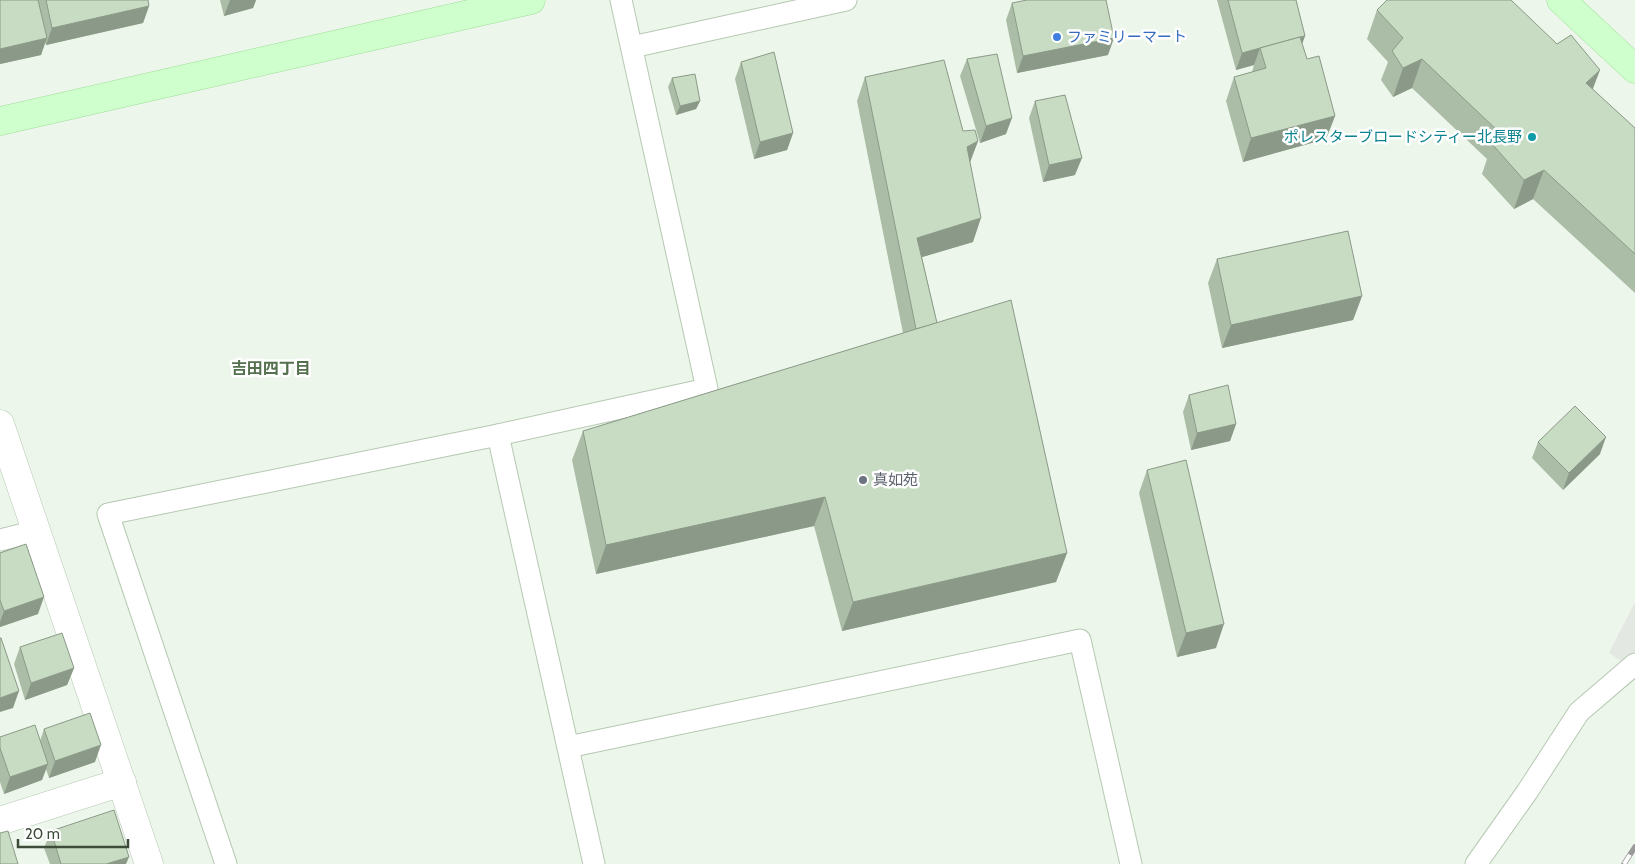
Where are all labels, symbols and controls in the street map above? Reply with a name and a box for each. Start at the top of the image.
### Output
place label: ファミリーマート [1067,28,1187,46]
marker: ファミリーマート [1051,31,1063,43]
place label: ポレスターブロードシティー北長野 [1284,128,1522,146]
marker: ポレスターブロードシティー北長野 [1526,131,1538,143]
district label: 吉田四丁目 [231,359,311,378]
place label: 真如苑 [873,471,918,489]
marker: 真如苑 [857,474,869,486]
scale bar [18,816,128,848]
text: 20 m [25,825,60,843]

